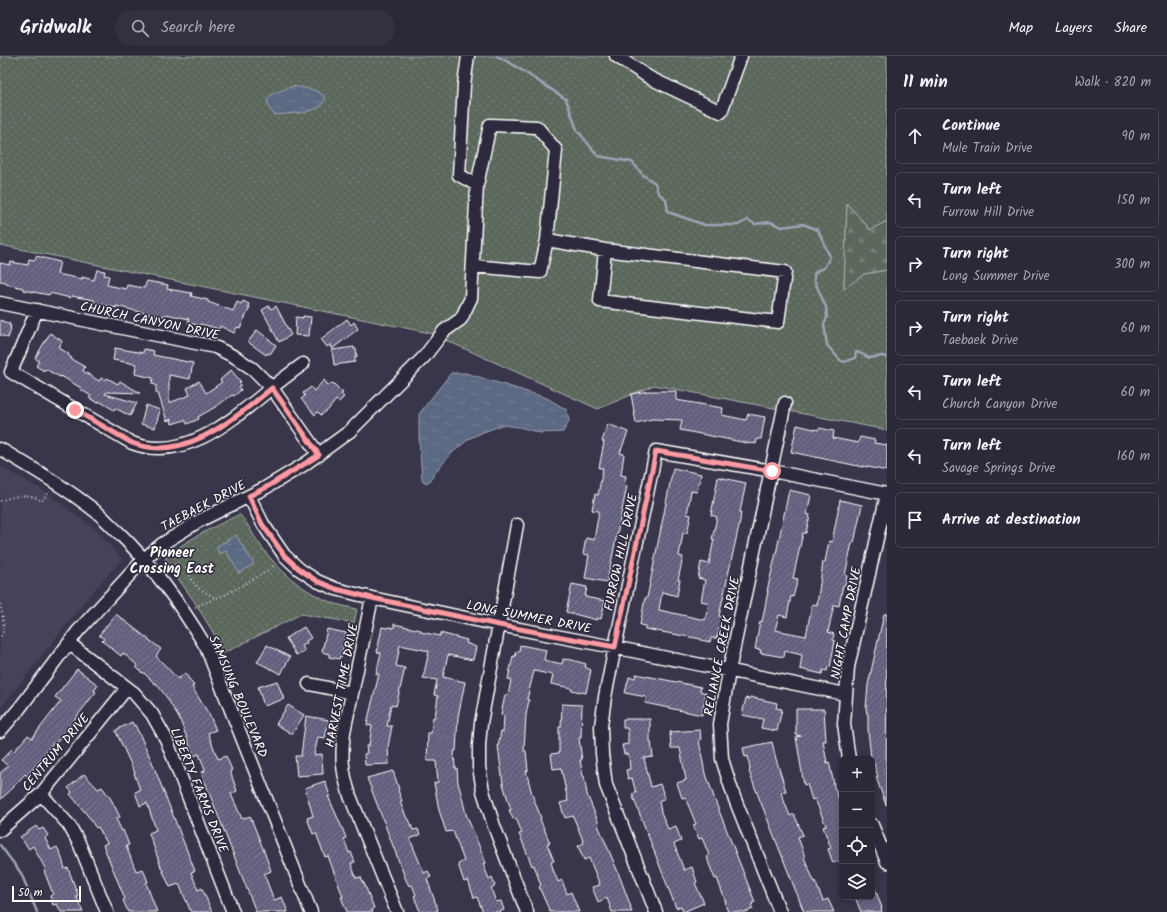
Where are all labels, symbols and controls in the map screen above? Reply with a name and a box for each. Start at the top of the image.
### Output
search box [115,10,395,46]
text: Gridwalk [20,13,91,43]
text: Search here [161,16,235,40]
icon: search [129,17,151,39]
text: Map [1009,17,1033,39]
text: Layers [1055,17,1093,39]
text: Share [1115,17,1147,39]
text: 11 min [903,69,948,96]
text: Walk · 820 m [1075,72,1151,93]
text: Continue [942,114,1000,138]
icon: ahead [904,125,926,147]
text: 90 m [1122,126,1150,147]
text: Mule Train Drive [942,138,1032,159]
text: Turn left [942,178,1002,202]
icon: left [904,189,926,211]
text: 150 m [1117,190,1150,211]
text: Furrow Hill Drive [942,202,1034,223]
text: Turn right [942,242,1009,266]
icon: right [904,253,926,275]
text: 300 m [1114,254,1150,275]
text: Long Summer Drive [942,266,1050,287]
street label: CHURCH CANYON DRIVE [78,296,222,347]
text: Turn right [942,306,1009,330]
icon: right [904,317,926,339]
text: 60 m [1121,318,1150,339]
text: Taebaek Drive [942,330,1018,351]
text: Turn left [942,370,1002,394]
icon: left [904,381,926,403]
text: 60 m [1121,382,1150,403]
text: Church Canyon Drive [942,394,1057,415]
route end [66,401,84,419]
text: Turn left [942,434,1002,458]
icon: left [904,445,926,467]
text: 160 m [1117,446,1150,467]
text: Savage Springs Drive [942,458,1055,479]
route start [763,462,781,480]
street label: TAEBAEK DRIVE [157,475,250,538]
street label: FURROW HILL DRIVE [599,491,644,613]
text: Arrive at destination [942,508,1081,532]
icon: arrive [904,509,926,531]
district label: Pioneer Crossing East [130,542,215,580]
street label: NIGHT CAMP DRIVE [825,565,868,681]
street label: RELIANCE CREEK DRIVE [699,574,746,718]
street label: LONG SUMMER DRIVE [464,595,594,640]
street label: HARVEST TIME DRIVE [320,621,365,749]
street label: SAMSUNG BOULEVARD [202,632,273,761]
street label: CENTRUM DRIVE [17,709,95,797]
street label: LIBERTY FARMS DRIVE [164,725,233,857]
map controls [839,756,875,900]
button: + [839,756,875,792]
button: − [839,792,875,828]
button: locate [839,828,875,864]
button: layers [839,864,875,900]
scale bar [12,884,81,903]
text: 50 m [18,884,43,902]

